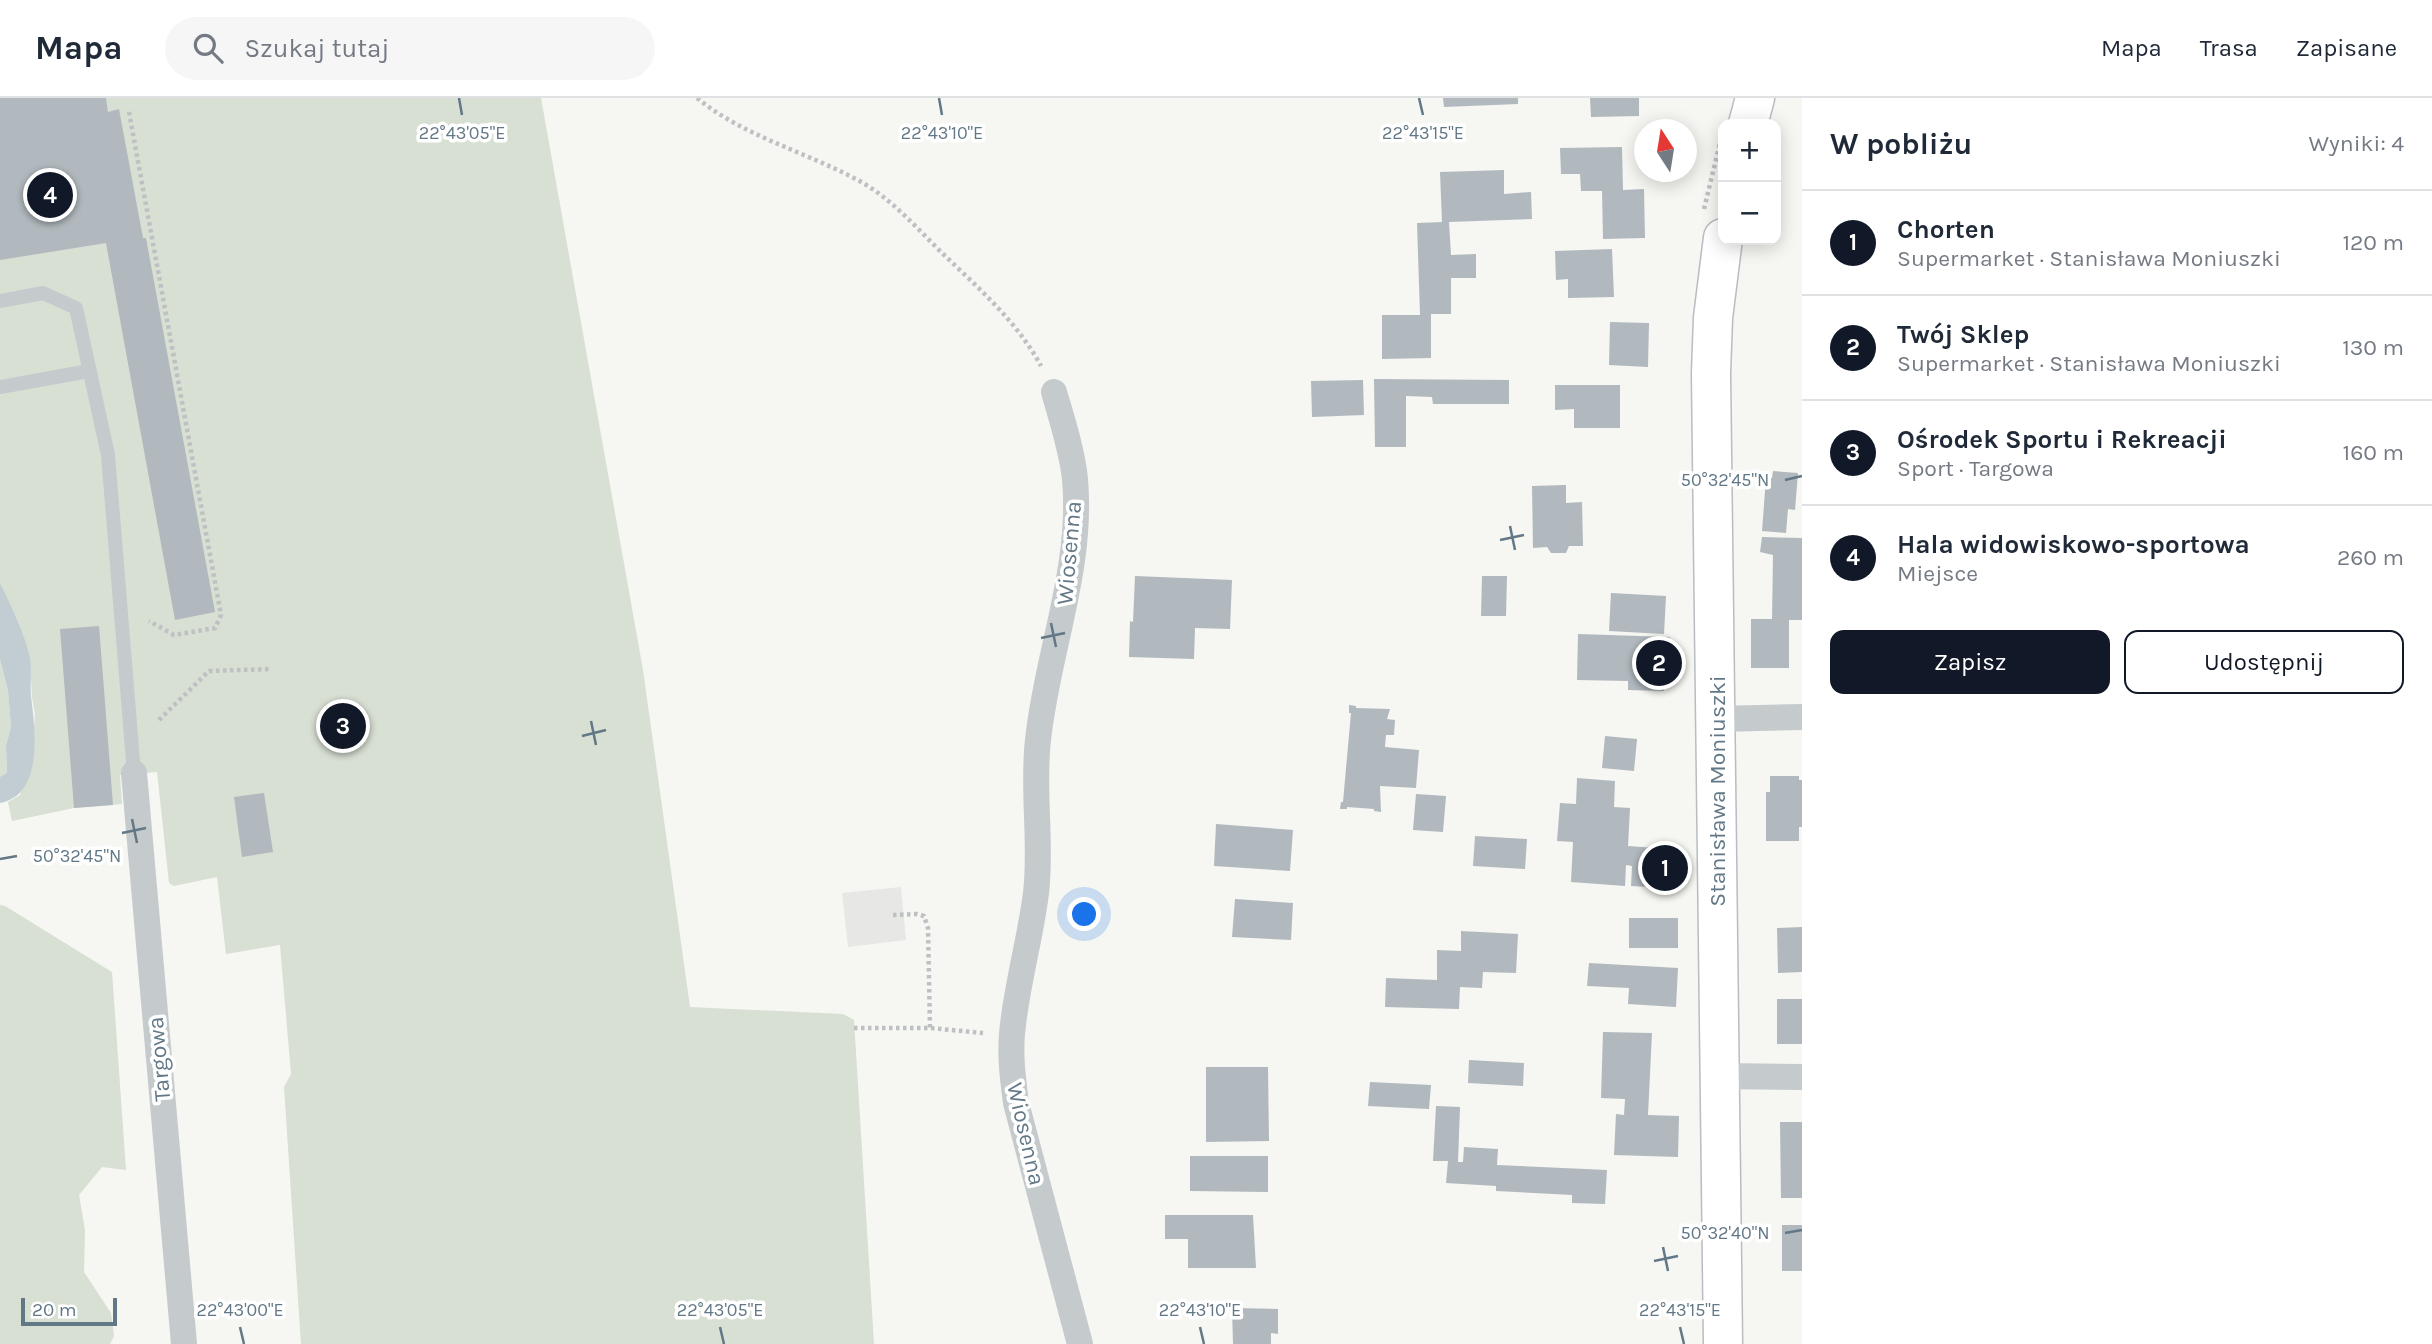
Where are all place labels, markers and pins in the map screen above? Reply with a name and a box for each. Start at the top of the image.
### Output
pin: 4 [27,169,73,221]
pin: 2 [1636,637,1682,689]
pin: 3 [320,700,366,752]
pin: 1 [1642,842,1688,894]

